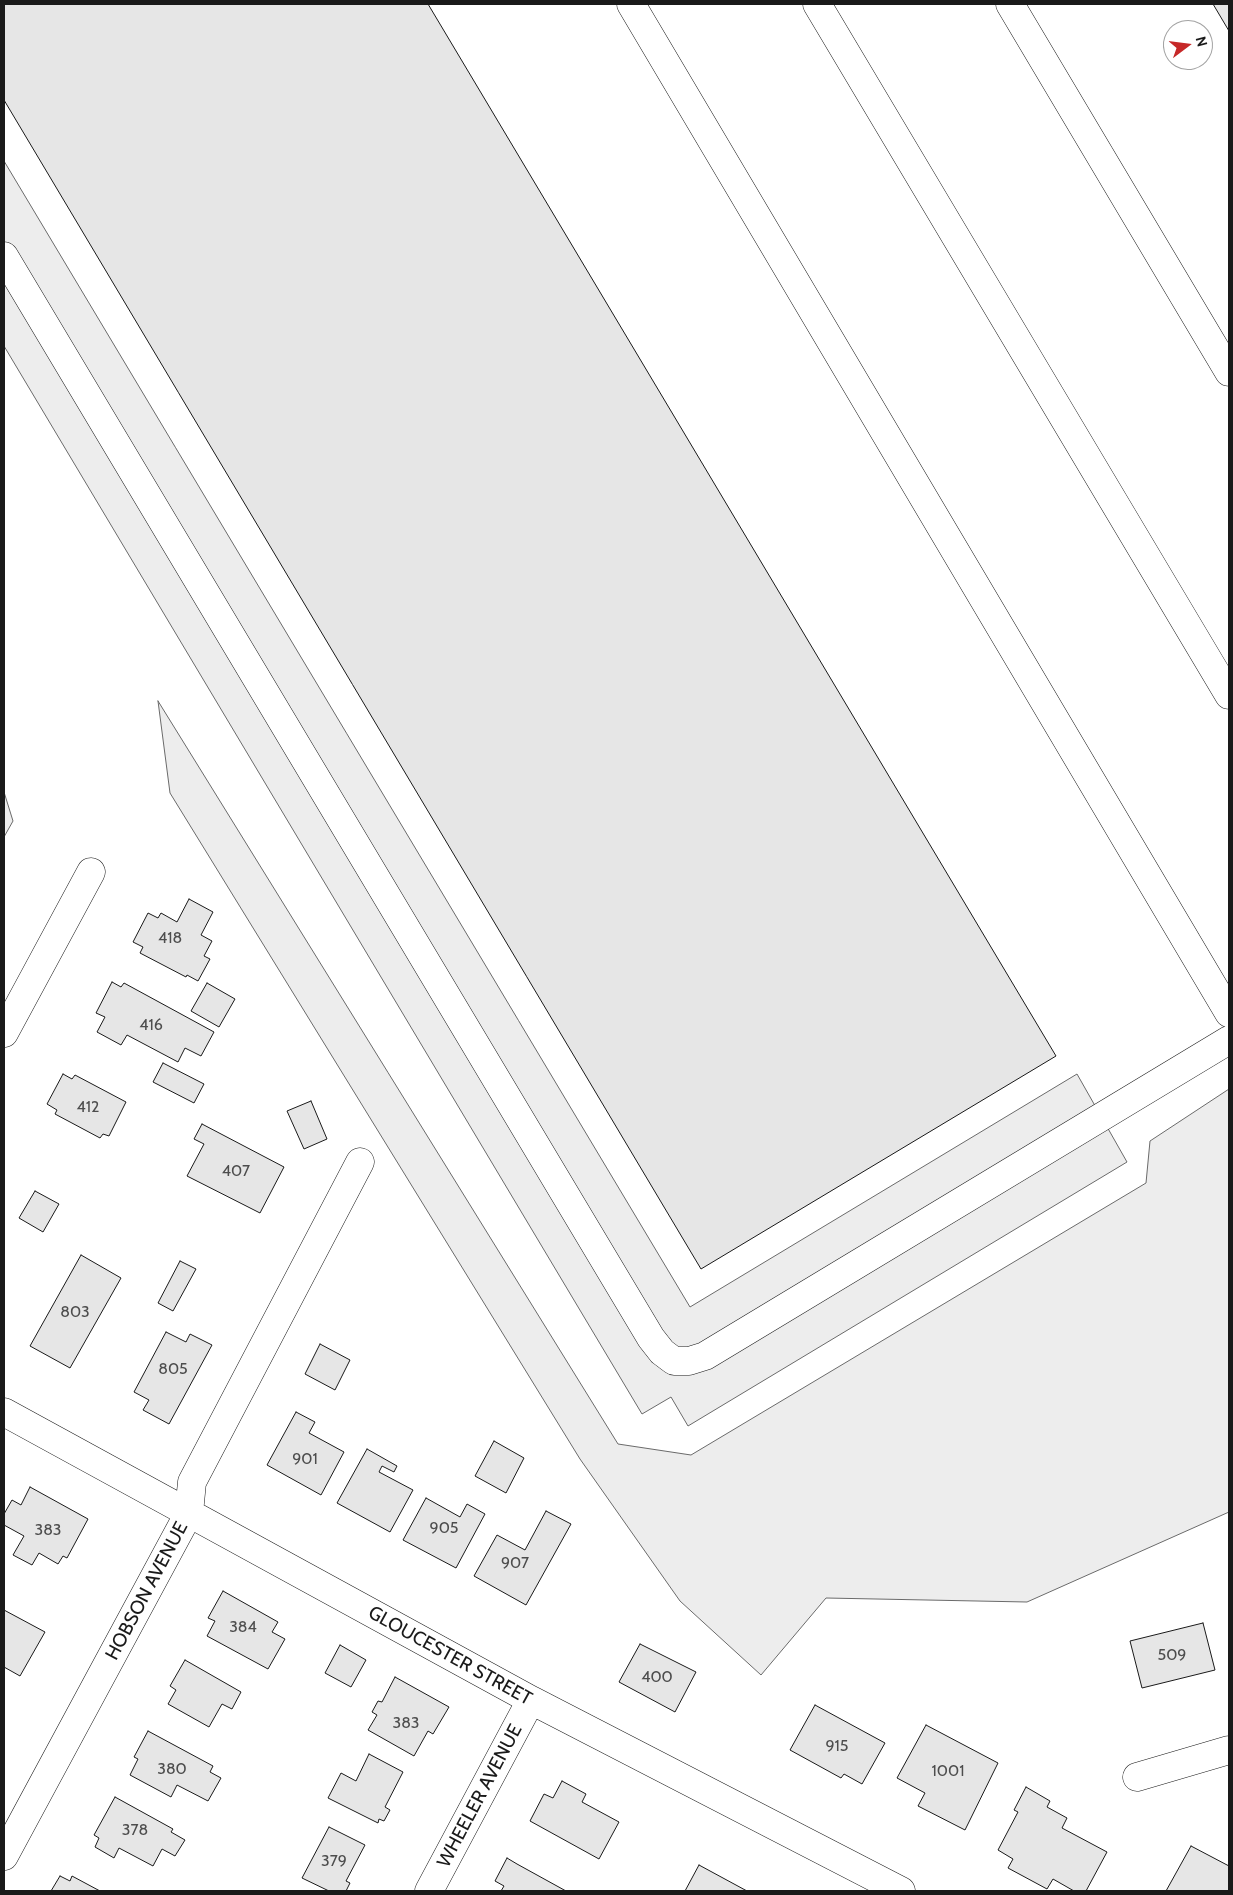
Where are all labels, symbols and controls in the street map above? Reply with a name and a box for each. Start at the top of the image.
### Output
north arrow [1163,20,1213,70]
text: N [1192,34,1211,48]
house number: 418 [158,928,182,948]
house number: 416 [139,1015,163,1035]
house number: 412 [77,1097,99,1117]
house number: 407 [222,1161,250,1181]
house number: 803 [60,1302,90,1322]
house number: 805 [158,1359,188,1379]
house number: 901 [292,1449,318,1469]
street label: HOBSON AVENUE [101,1518,193,1664]
house number: 905 [430,1518,458,1538]
house number: 383 [34,1520,62,1540]
house number: 907 [501,1553,529,1573]
street label: GLOUCESTER STREET [364,1601,536,1711]
house number: 384 [229,1617,257,1637]
house number: 509 [1158,1645,1186,1665]
house number: 400 [641,1667,673,1687]
house number: 383 [392,1713,420,1733]
street label: WHEELER AVENUE [433,1721,527,1871]
house number: 915 [826,1736,848,1756]
house number: 380 [157,1759,187,1779]
house number: 1001 [932,1761,964,1781]
house number: 378 [122,1820,148,1840]
house number: 379 [321,1851,347,1871]

